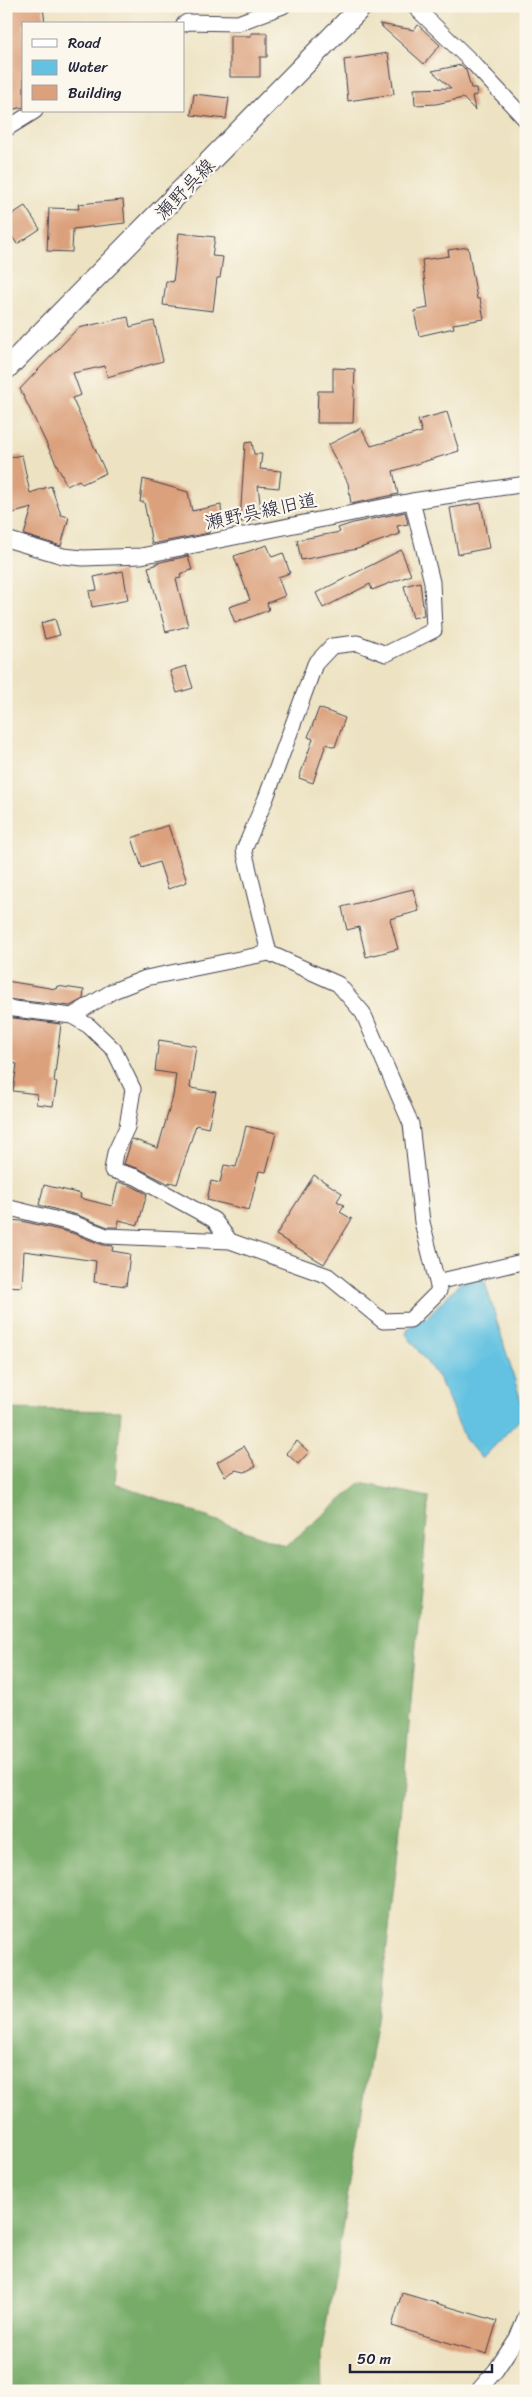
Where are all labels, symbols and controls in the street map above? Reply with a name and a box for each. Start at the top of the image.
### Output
legend [22,22,185,112]
text: Road [68,30,101,56]
text: Water [68,54,108,80]
text: Building [68,80,122,106]
street label: 瀬野呉線 [147,150,223,228]
street label: 瀬野呉線旧道 [202,483,320,539]
scale bar [350,2342,492,2374]
text: 50 m [357,2346,392,2372]

